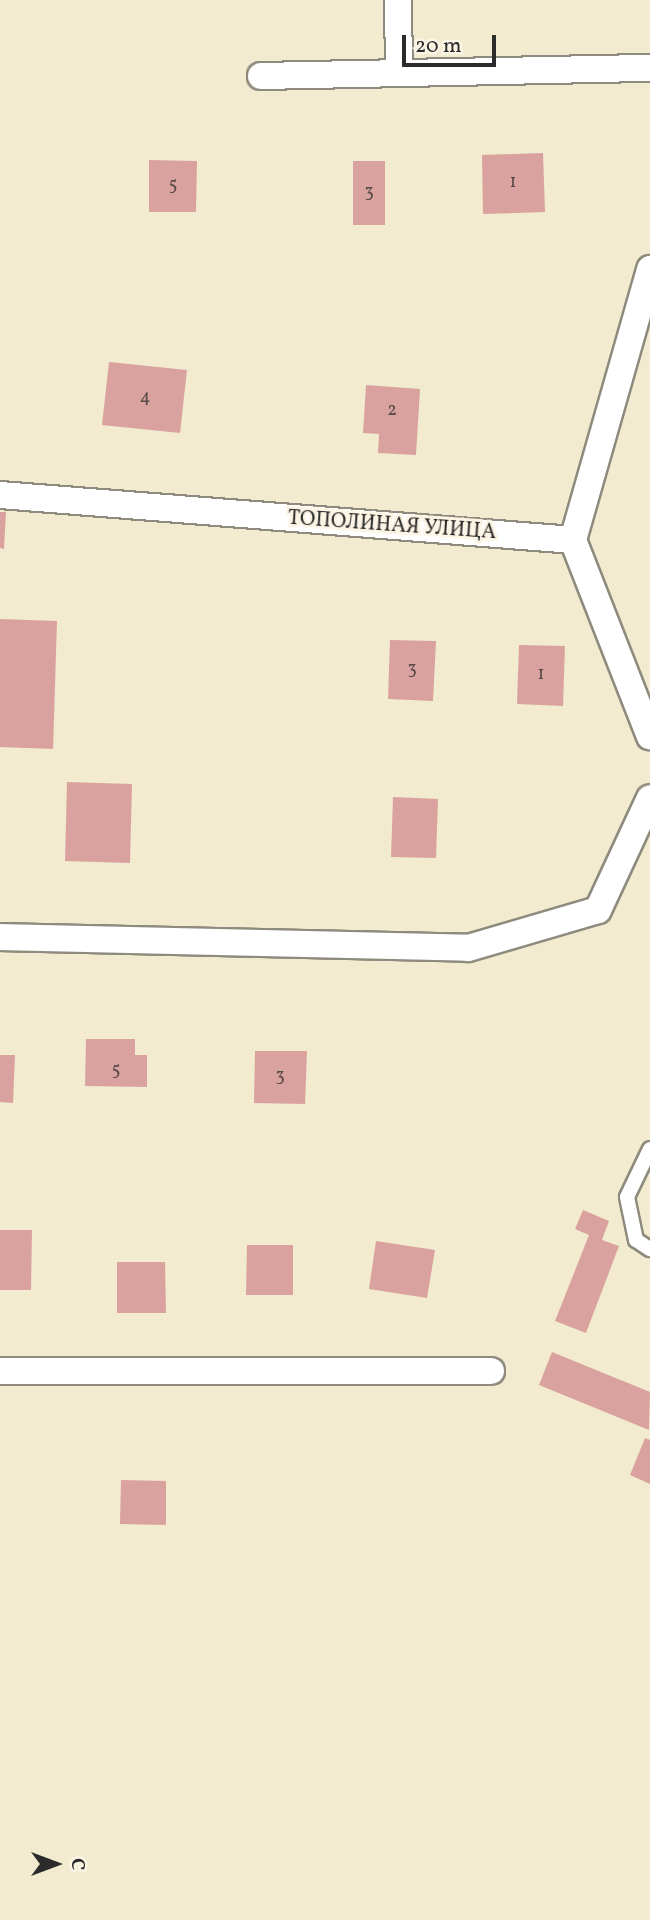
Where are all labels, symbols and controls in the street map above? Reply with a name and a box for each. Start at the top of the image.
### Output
scale bar [405,21,500,65]
text: 20 m [415,32,461,61]
house number: 1 [510,172,516,194]
house number: 5 [169,175,177,197]
house number: 3 [364,182,374,204]
house number: 4 [140,387,150,409]
house number: 2 [387,400,397,422]
street label: ТОПОЛИНАЯ УЛИЦА [287,506,497,546]
house number: 3 [407,659,417,681]
house number: 1 [538,664,544,686]
house number: 5 [112,1060,120,1082]
house number: 3 [275,1066,285,1088]
north arrow [21,1829,91,1899]
text: С [64,1858,90,1870]

